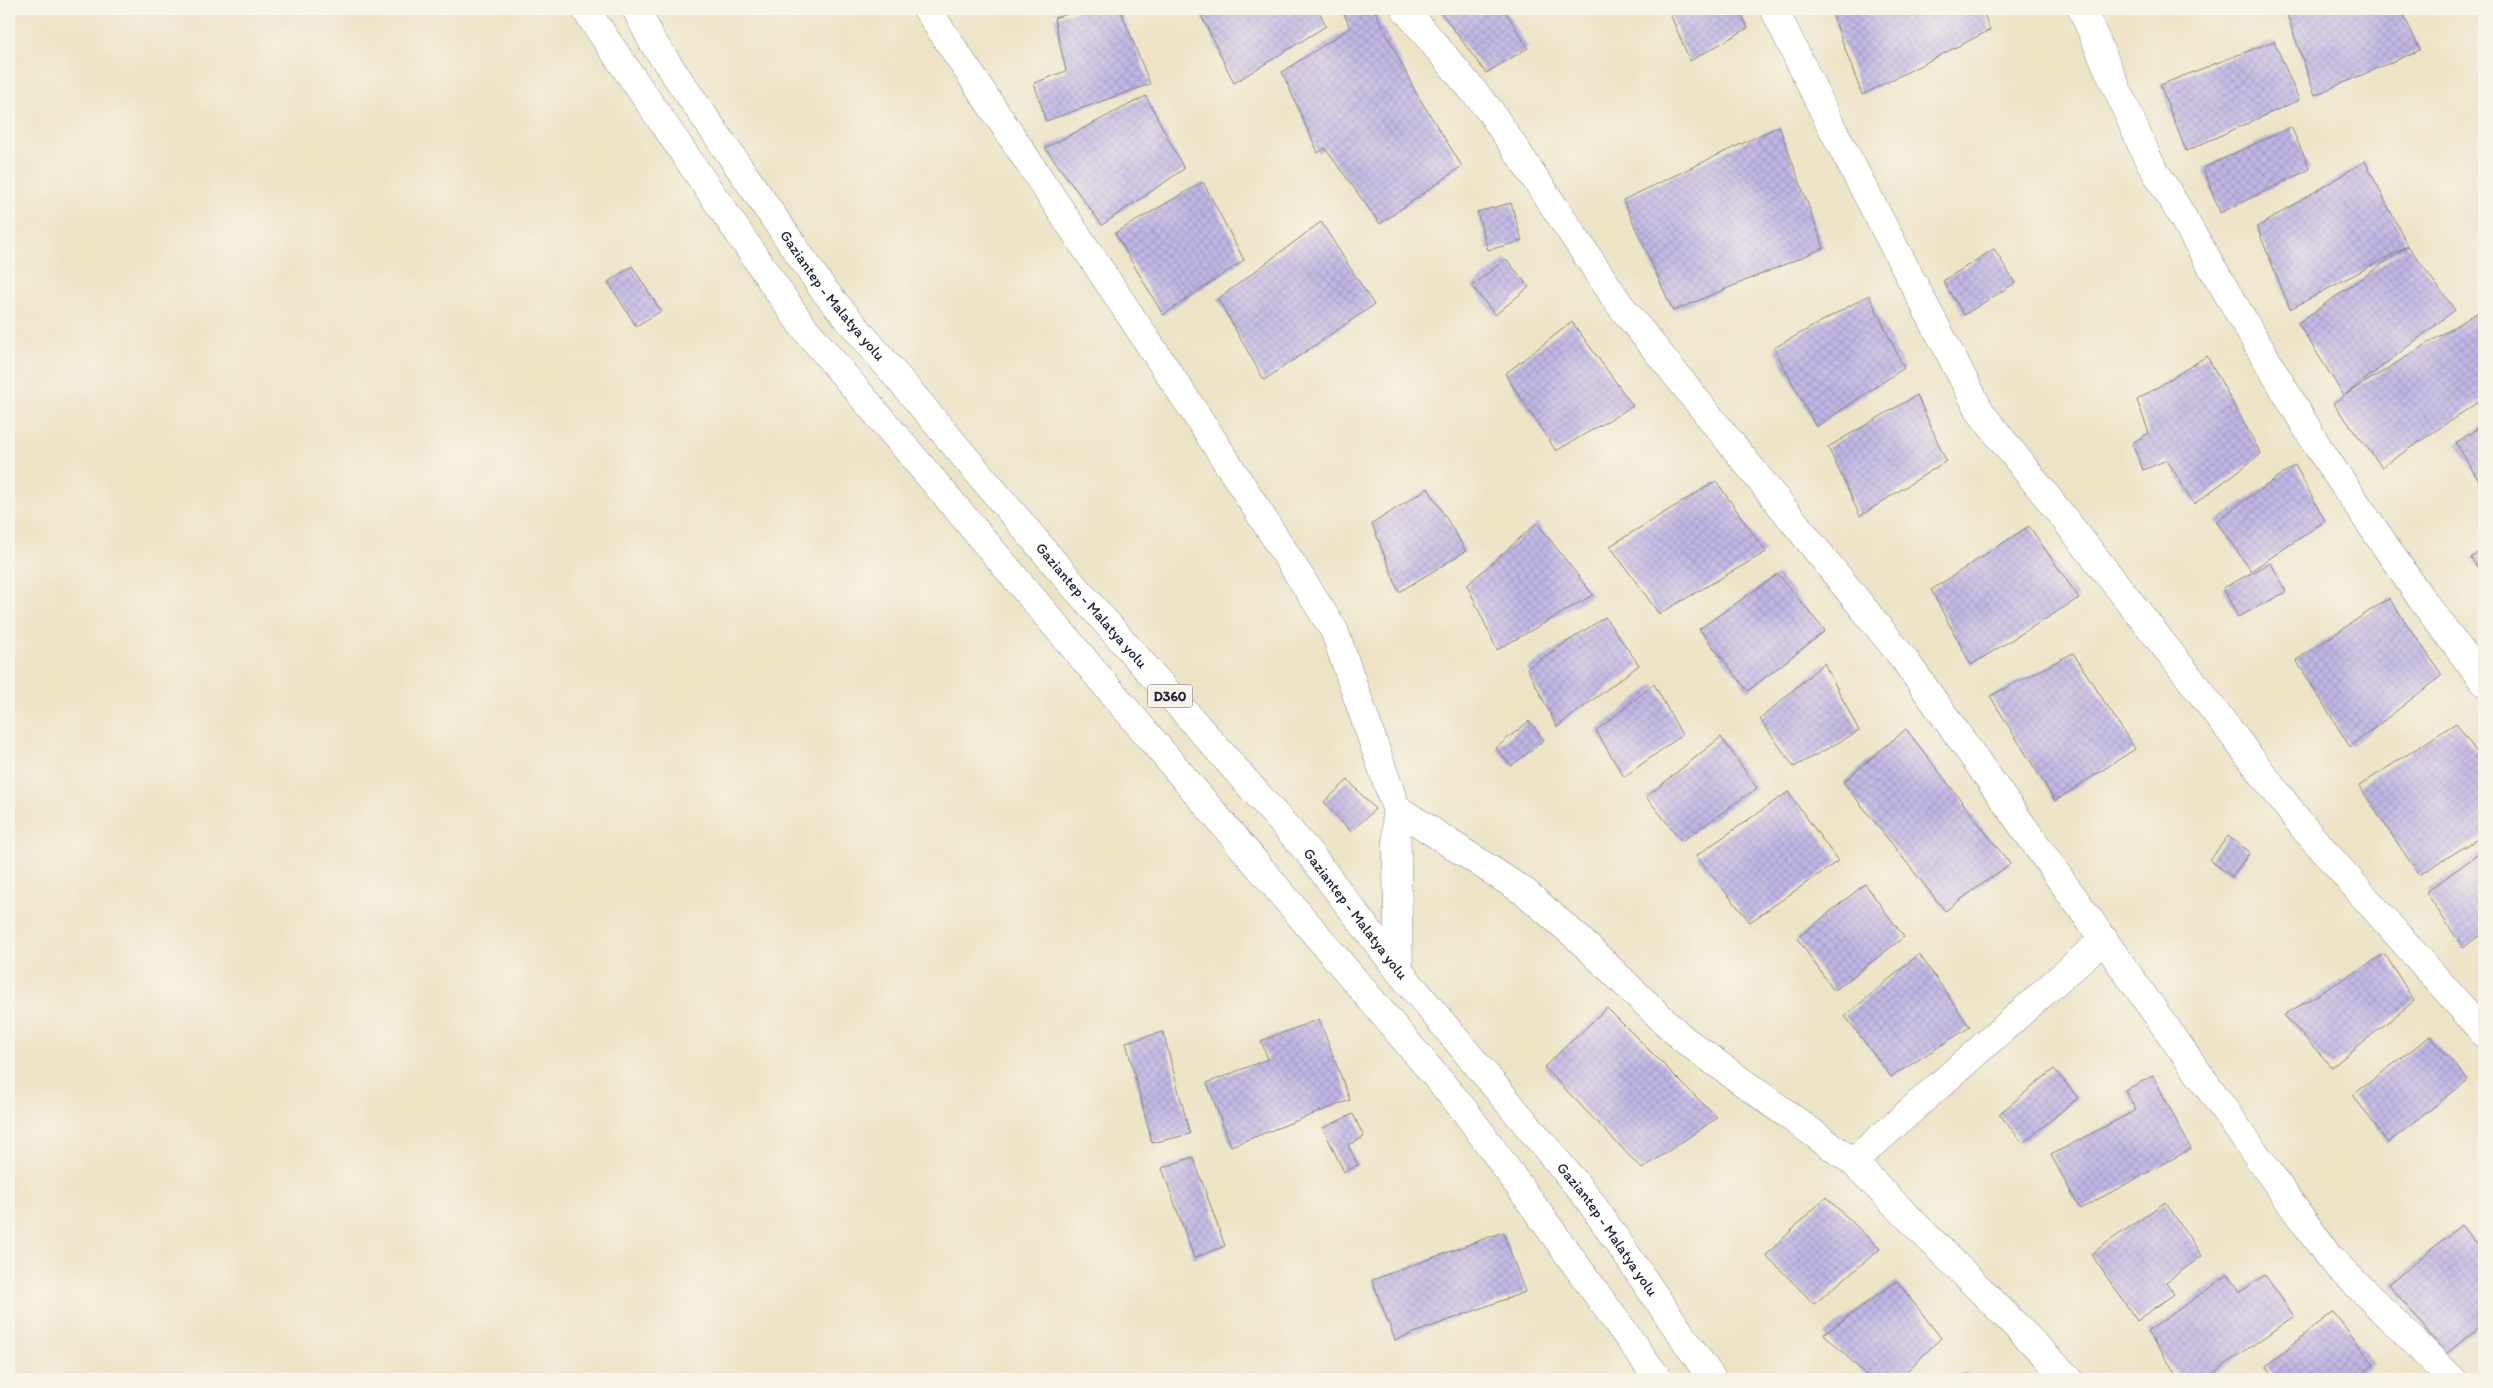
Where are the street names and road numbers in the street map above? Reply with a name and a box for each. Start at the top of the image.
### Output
street label: Gaziantep - Malatya yolu [776,227,889,365]
street label: Gaziantep - Malatya yolu [1032,539,1151,672]
road number: D360 [1148,684,1192,708]
street label: Gaziantep - Malatya yolu [1299,844,1412,984]
street label: Gaziantep - Malatya yolu [1553,1159,1662,1300]

